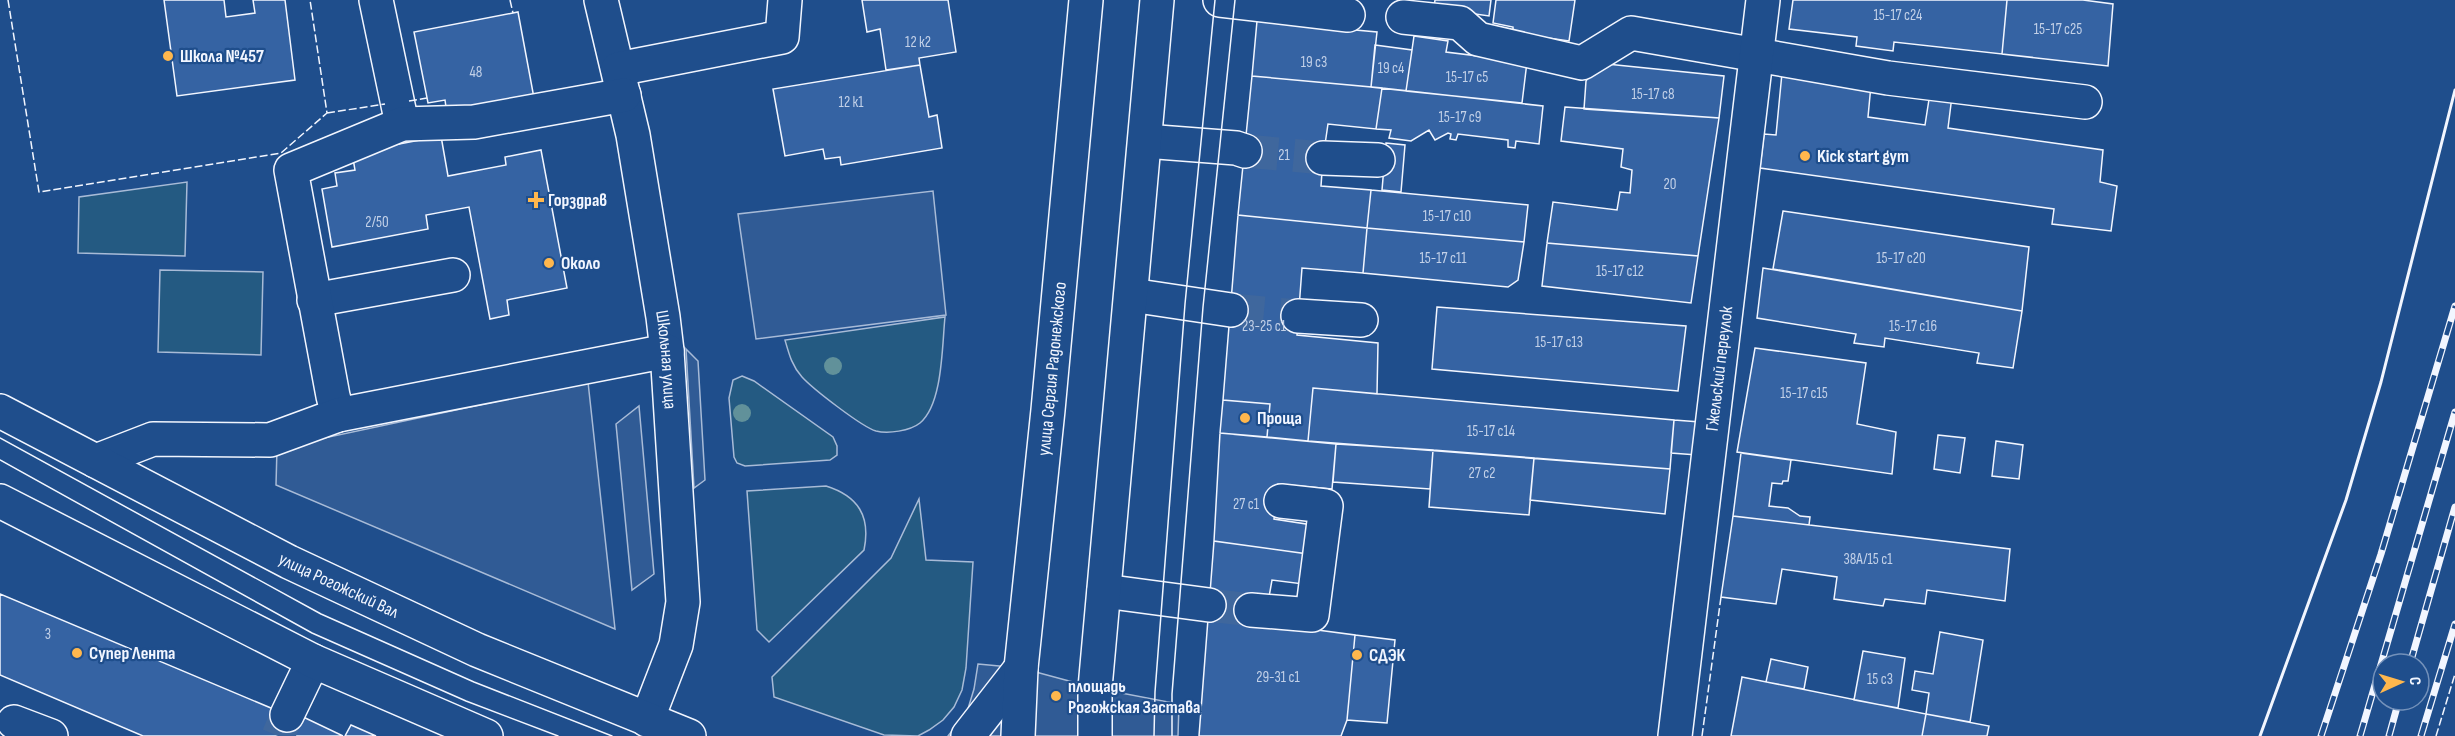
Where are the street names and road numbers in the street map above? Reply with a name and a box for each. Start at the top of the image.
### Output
street label: улица Сергия Радонежского [1033,281,1070,457]
street label: Гжельский переулок [1701,305,1737,432]
street label: Школьная улица [652,309,681,410]
street label: улица Рогожский Вал [275,548,403,623]

